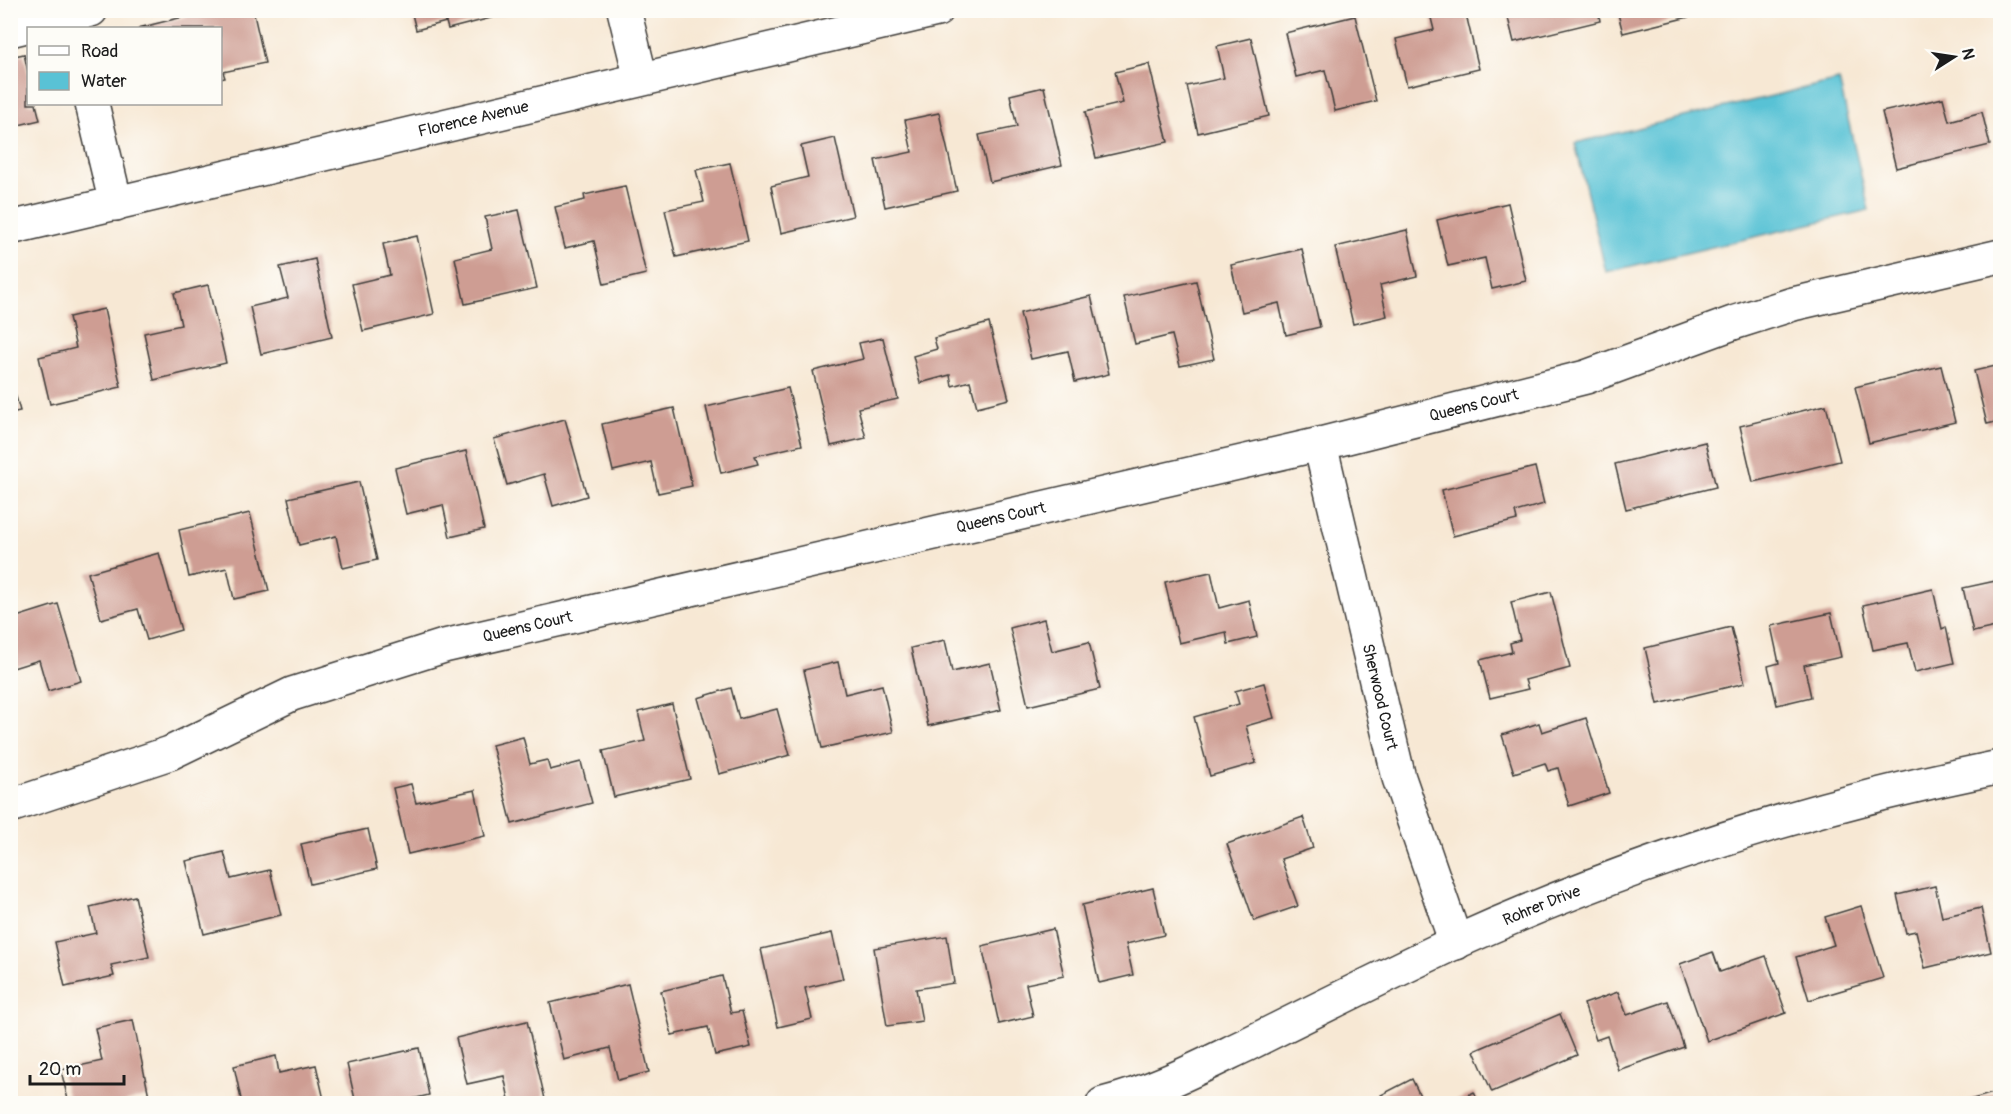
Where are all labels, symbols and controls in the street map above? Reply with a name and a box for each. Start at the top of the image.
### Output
legend [27,27,222,105]
north arrow [1924,27,1984,87]
text: Road [81,40,118,63]
text: N [1957,47,1979,62]
text: Water [81,70,127,93]
street label: Florence Avenue [416,96,531,142]
street label: Queens Court [1427,384,1521,426]
street label: Queens Court [954,497,1048,538]
street label: Queens Court [481,607,575,647]
street label: Sherwood Court [1358,642,1402,753]
street label: Rohrer Drive [1500,881,1583,930]
scale bar [30,1048,124,1086]
text: 20 m [39,1058,81,1081]

